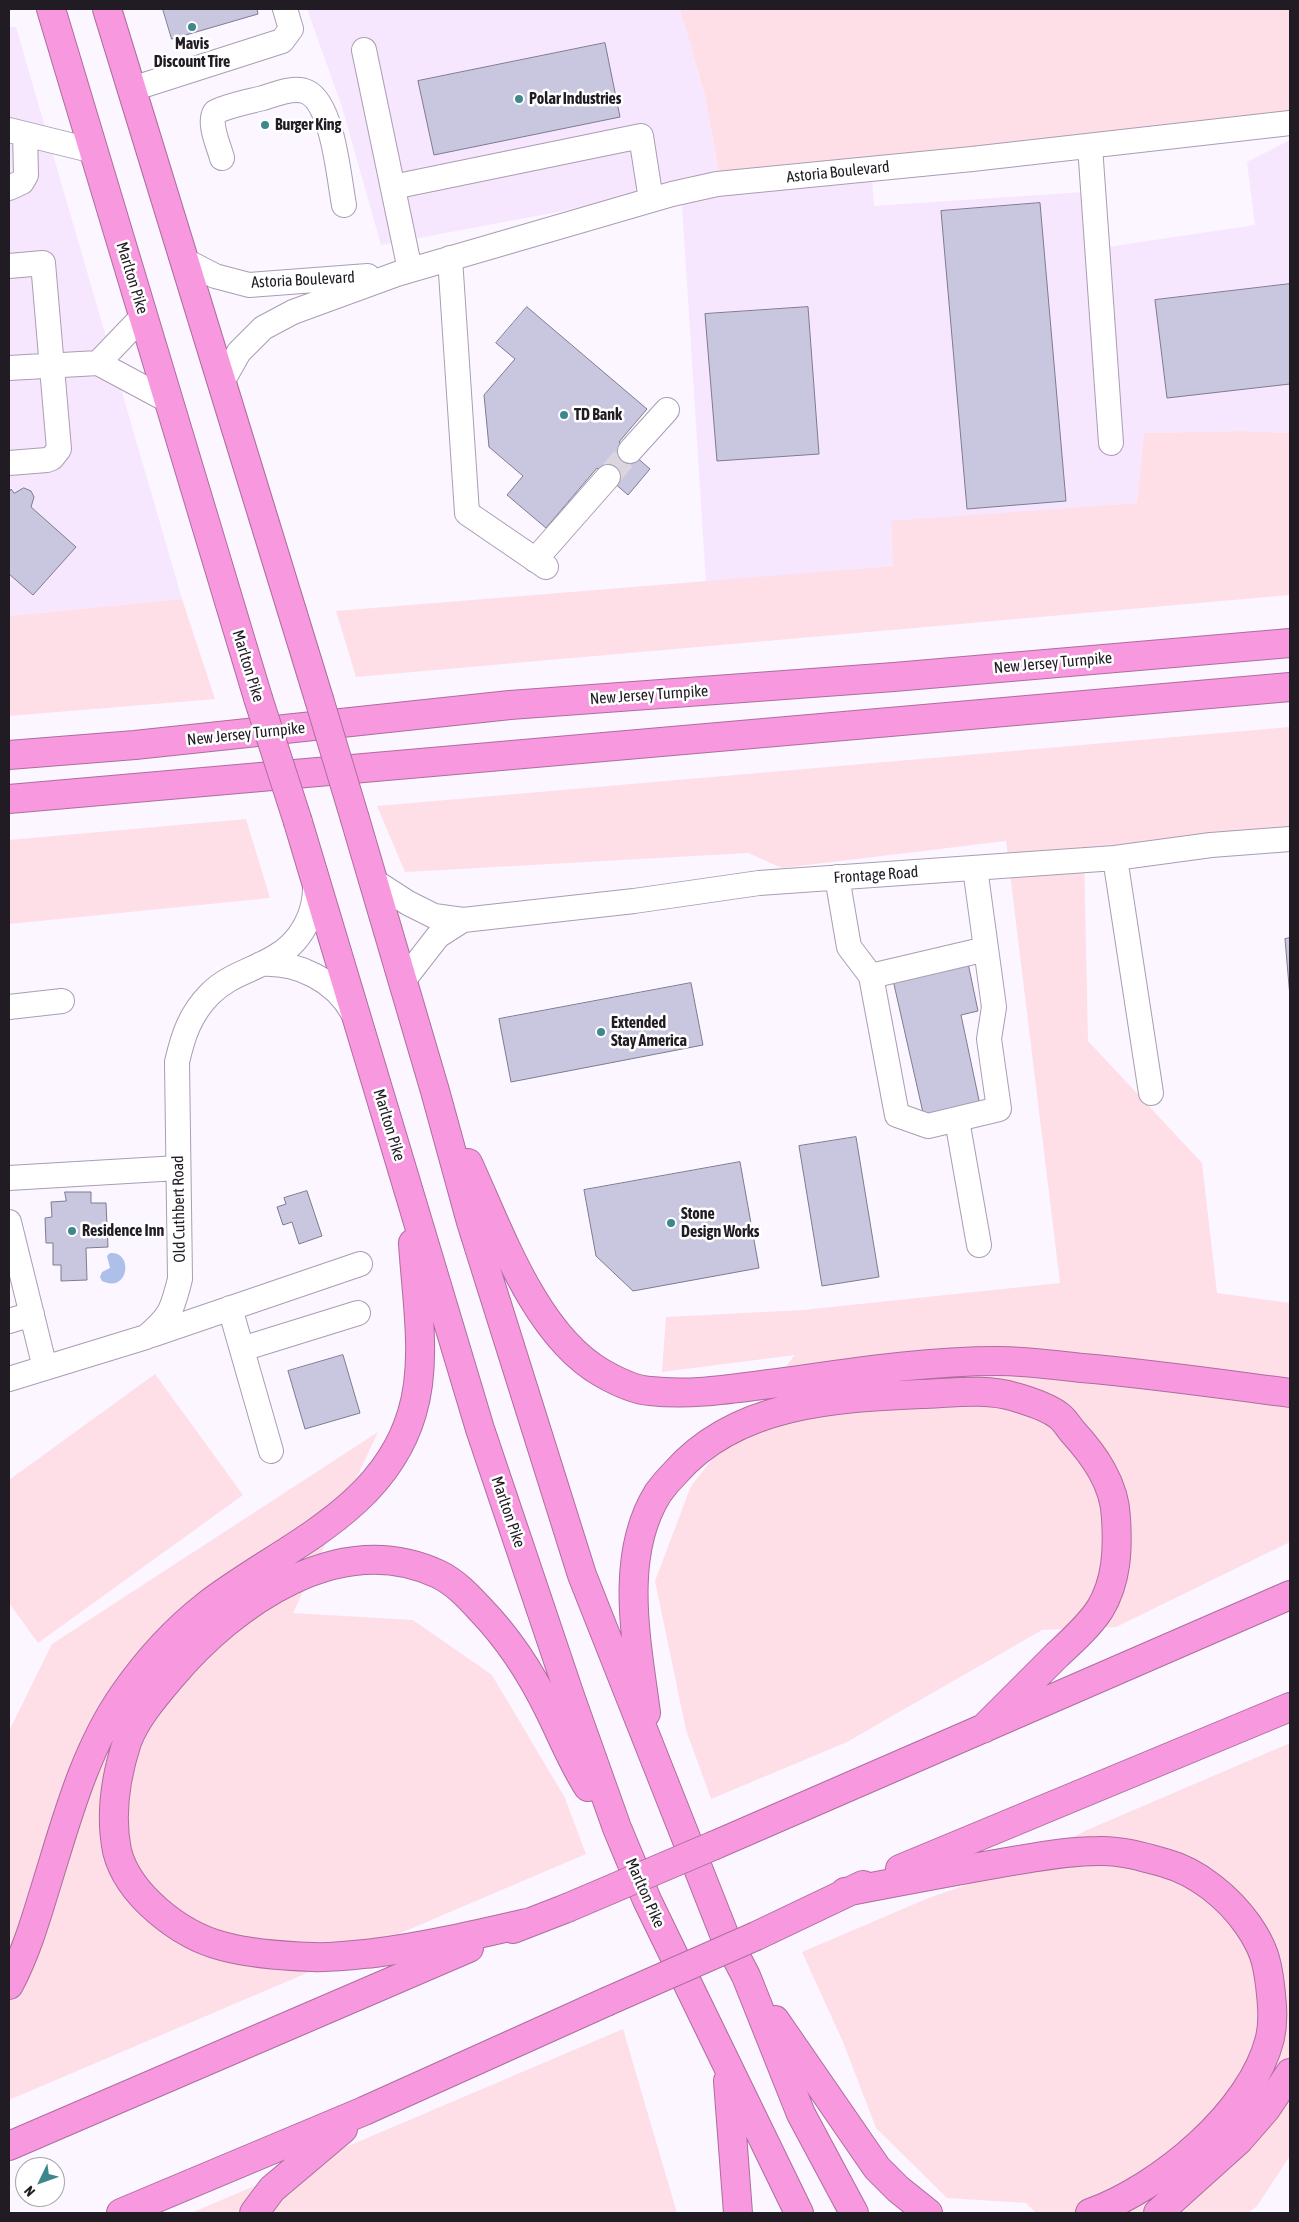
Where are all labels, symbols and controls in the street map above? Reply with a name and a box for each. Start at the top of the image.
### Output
marker: Mavis Discount Tire [186,21,198,33]
place label: Mavis Discount Tire [154,34,230,72]
place label: Polar Industries [529,89,622,109]
marker: Polar Industries [513,93,525,105]
place label: Burger King [275,115,341,135]
marker: Burger King [259,119,271,131]
street label: Astoria Boulevard [785,157,891,187]
street label: Marlton Pike [112,240,152,316]
street label: Astoria Boulevard [251,268,355,292]
place label: TD Bank [574,405,622,425]
marker: TD Bank [558,409,570,421]
street label: Marlton Pike [228,628,268,704]
street label: New Jersey Turnpike [993,648,1113,678]
street label: New Jersey Turnpike [589,681,709,709]
street label: New Jersey Turnpike [186,718,306,750]
street label: Frontage Road [833,862,919,888]
place label: Extended Stay America [611,1013,687,1051]
marker: Extended Stay America [595,1026,607,1038]
street label: Marlton Pike [369,1087,409,1163]
street label: Old Cuthbert Road [168,1155,190,1263]
place label: Stone Design Works [681,1204,759,1242]
marker: Stone Design Works [665,1217,677,1229]
place label: Residence Inn [82,1221,164,1241]
marker: Residence Inn [66,1225,78,1237]
street label: Marlton Pike [487,1474,529,1550]
street label: Marlton Pike [621,1855,669,1931]
north arrow [15,2157,65,2207]
text: N [21,2183,38,2200]

